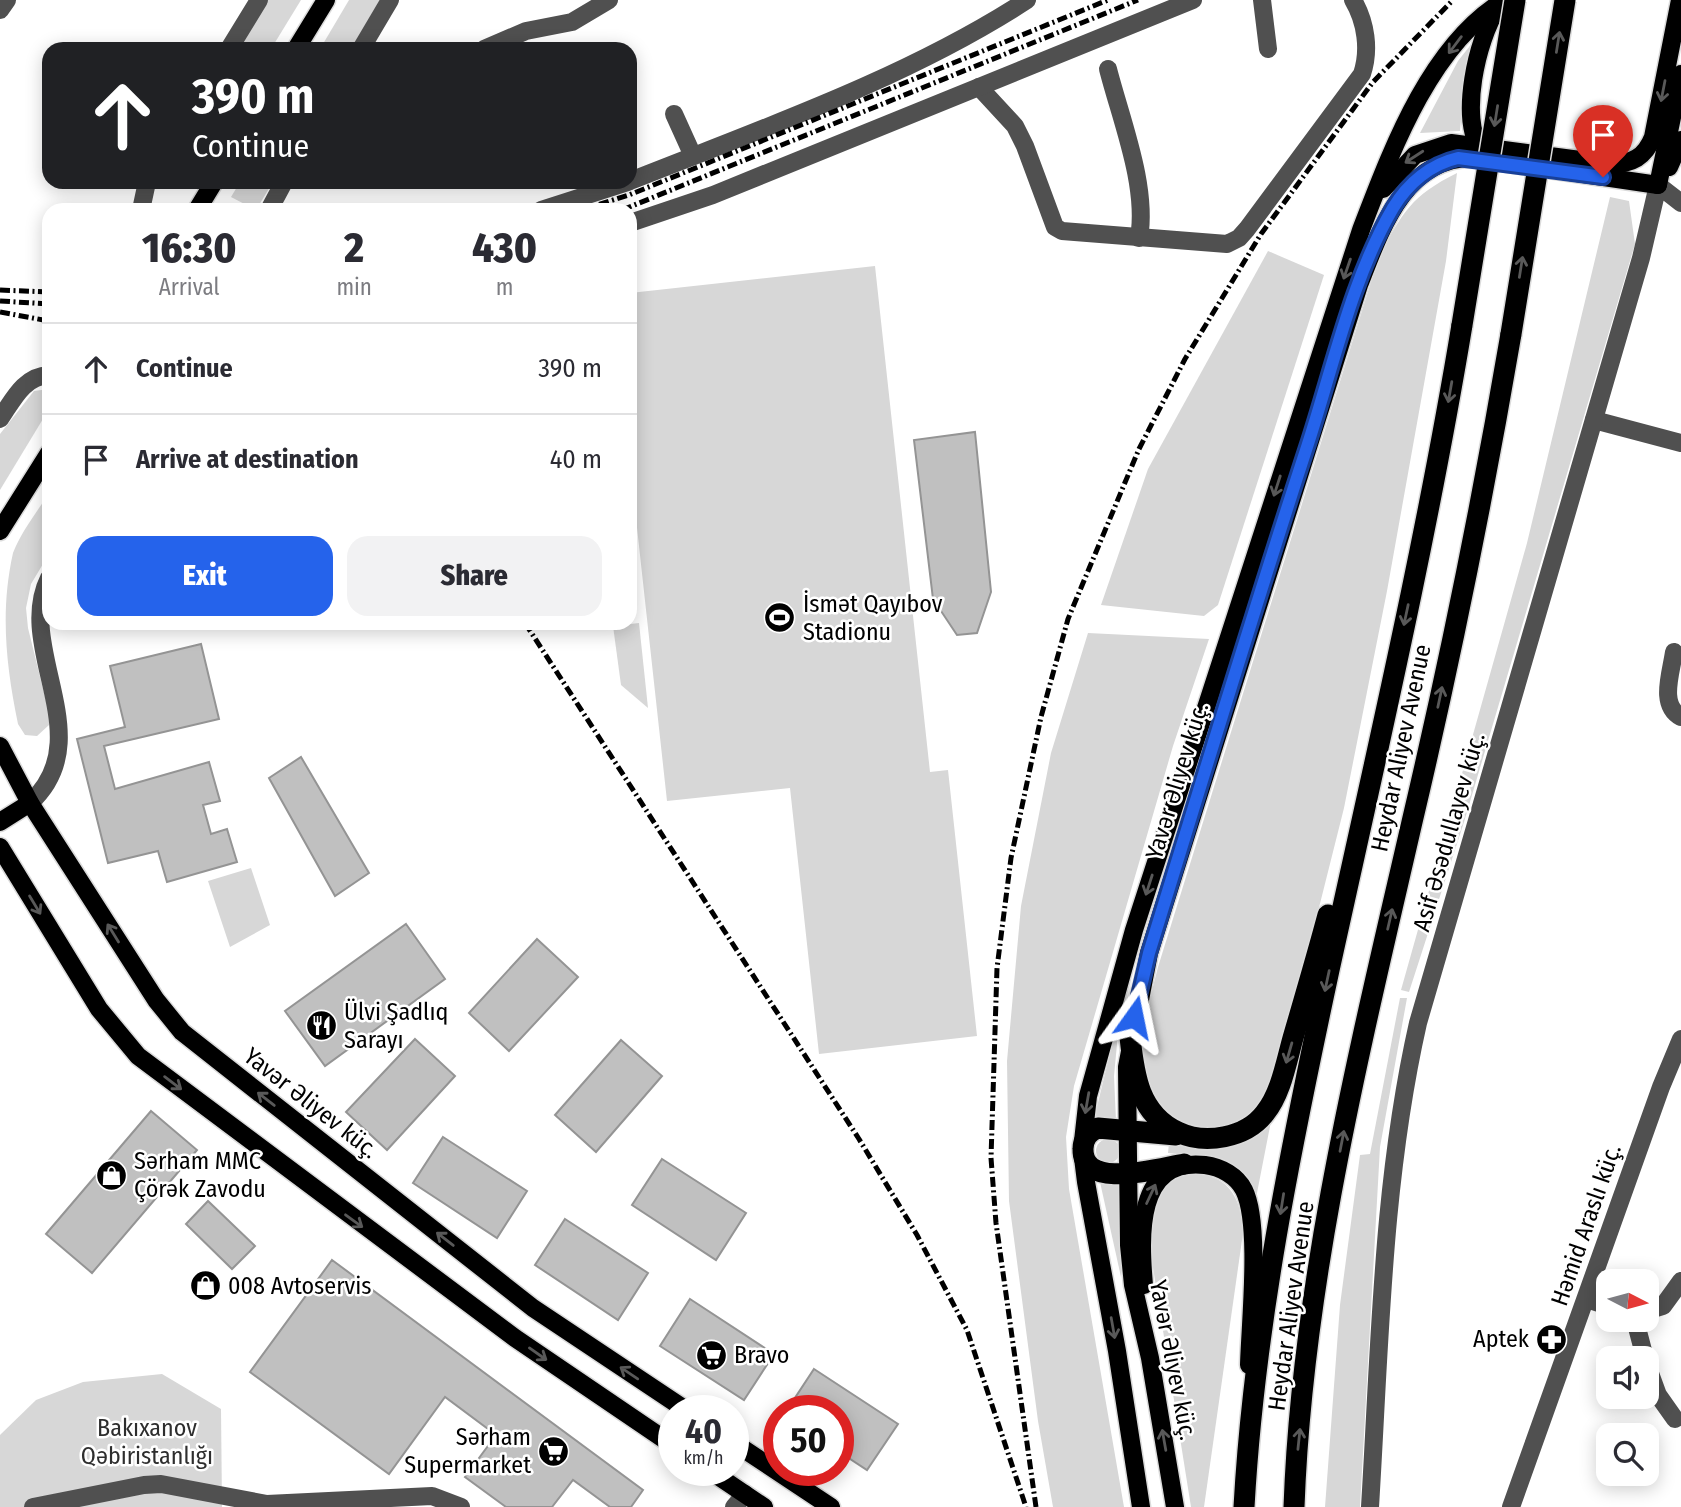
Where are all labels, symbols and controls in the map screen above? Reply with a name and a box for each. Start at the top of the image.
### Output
one-way arrow [1552,31,1565,54]
one-way arrow [1448,36,1463,54]
text: 390 m [192,67,314,126]
icon: ahead [77,70,168,161]
one-way arrow [1656,79,1669,102]
one-way arrow [1489,104,1502,127]
pin [1573,105,1633,177]
icon: arrive [1584,116,1622,154]
text: Continue [192,127,309,165]
one-way arrow [1405,150,1424,164]
text: 16:30 [142,223,236,273]
text: 2 [344,223,364,273]
text: 430 [472,223,537,273]
one-way arrow [1515,256,1528,279]
one-way arrow [1340,258,1352,280]
text: Arrival [159,273,220,301]
text: min [336,273,372,301]
text: m [496,273,513,301]
icon: ahead [77,350,115,388]
text: Continue [136,353,233,384]
text: 390 m [538,353,602,384]
one-way arrow [1443,380,1456,403]
icon: arrive [77,441,115,479]
text: Arrive at destination [136,444,359,475]
text: 40 m [550,444,602,475]
one-way arrow [1270,474,1283,496]
button: Exit [77,536,333,616]
button: Share [347,536,602,616]
place label: İsmət Qayıbov Stadionu [803,590,943,646]
sports icon: İsmət Qayıbov Stadionu [763,601,797,635]
one-way arrow [1398,603,1412,626]
street label: Heydar Aliyev Avenue [1365,642,1437,854]
one-way arrow [1434,686,1448,709]
street label: Yavər Əliyev küç. [1140,699,1214,863]
street label: Asif Əsədullayev küç. [1407,729,1491,935]
one-way arrow [1142,873,1154,895]
one-way arrow [29,895,43,915]
one-way arrow [1384,908,1397,931]
one-way arrow [106,924,120,944]
one-way arrow [1320,969,1333,992]
position arrow [1097,980,1171,1054]
place label: Ülvi Şadlıq Sarayı [344,998,448,1054]
restaurant icon: Ülvi Şadlıq Sarayı [304,1009,338,1043]
one-way arrow [1282,1041,1295,1064]
street label: Yavər Əliyev küç. [238,1042,384,1164]
one-way arrow [163,1076,182,1091]
one-way arrow [257,1091,275,1106]
one-way arrow [1080,1092,1093,1114]
one-way arrow [1336,1130,1350,1153]
street label: Həmid Araslı küç. [1545,1141,1627,1309]
place label: Sərham MMC Çörək Zavodu [134,1147,266,1203]
shop icon: Sərham MMC Çörək Zavodu [94,1158,128,1192]
one-way arrow [1145,1184,1159,1205]
one-way arrow [1275,1192,1288,1215]
street label: Heydar Aliyev Avenue [1262,1199,1320,1413]
one-way arrow [344,1213,363,1228]
one-way arrow [436,1232,454,1247]
shop icon: 008 Avtoservis [188,1269,222,1303]
north arrow [1596,1269,1659,1332]
map controls [1596,1269,1659,1486]
place label: 008 Avtoservis [228,1272,372,1300]
street label: Yavər Əliyev küç. [1144,1278,1202,1442]
one-way arrow [1106,1316,1120,1339]
pharmacy icon: Aptek [1535,1322,1569,1356]
place label: Aptek [1473,1325,1530,1353]
supermarket icon: Bravo [694,1338,728,1372]
place label: Bravo [734,1341,789,1369]
button: sound [1596,1346,1659,1409]
one-way arrow [528,1347,548,1361]
one-way arrow [620,1366,639,1380]
speed limit sign: 50 [763,1395,854,1486]
text: 40 [685,1410,722,1452]
park label: Bakıxanov Qəbiristanlığı [81,1414,213,1470]
place label: Sərham Supermarket [404,1423,531,1479]
button: search [1596,1423,1659,1486]
one-way arrow [1293,1428,1306,1451]
one-way arrow [1157,1429,1170,1452]
supermarket icon: Sərham Supermarket [537,1434,571,1468]
text: km/h [683,1447,724,1469]

